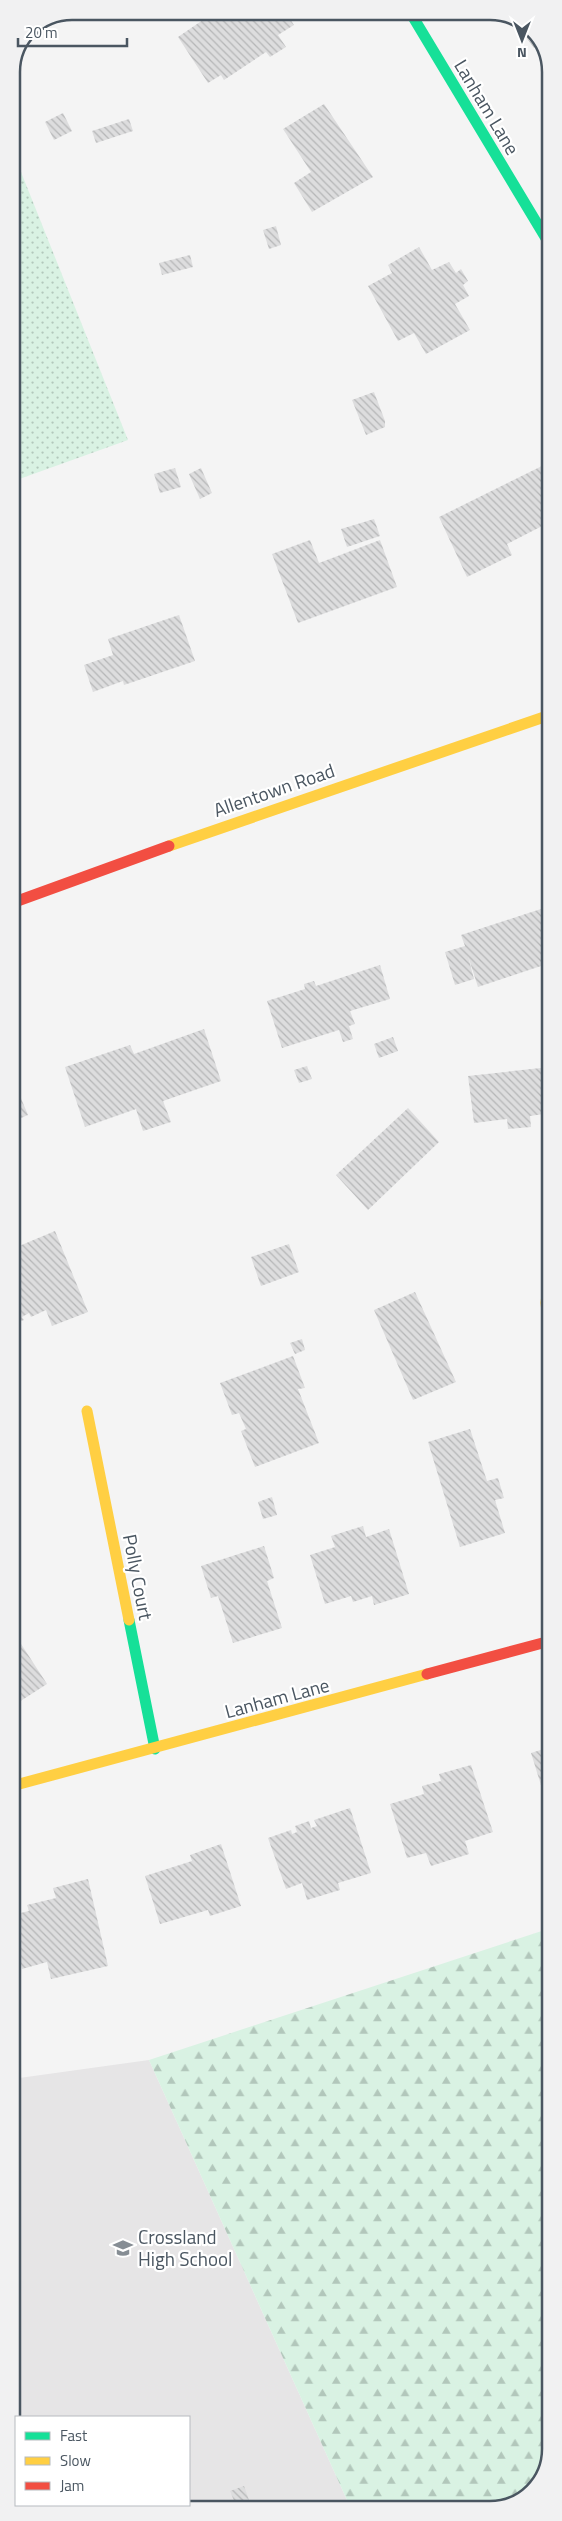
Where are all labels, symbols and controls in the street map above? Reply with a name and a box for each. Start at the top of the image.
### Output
scale bar [18,15,126,47]
north arrow [497,15,547,65]
text: 20 m [25,21,58,44]
text: N [517,43,527,64]
street label: Lanham Lane [447,53,527,160]
street label: Allentown Road [209,755,338,824]
street label: Polly Court [116,1531,161,1623]
street label: Lanham Lane [221,1670,332,1725]
place label: Crossland High School [138,2222,232,2273]
school or university icon: Crossland High School [112,2237,134,2259]
legend [15,2416,190,2506]
text: Fast [60,2424,88,2447]
text: Slow [60,2449,91,2472]
text: Jam [60,2474,84,2497]

